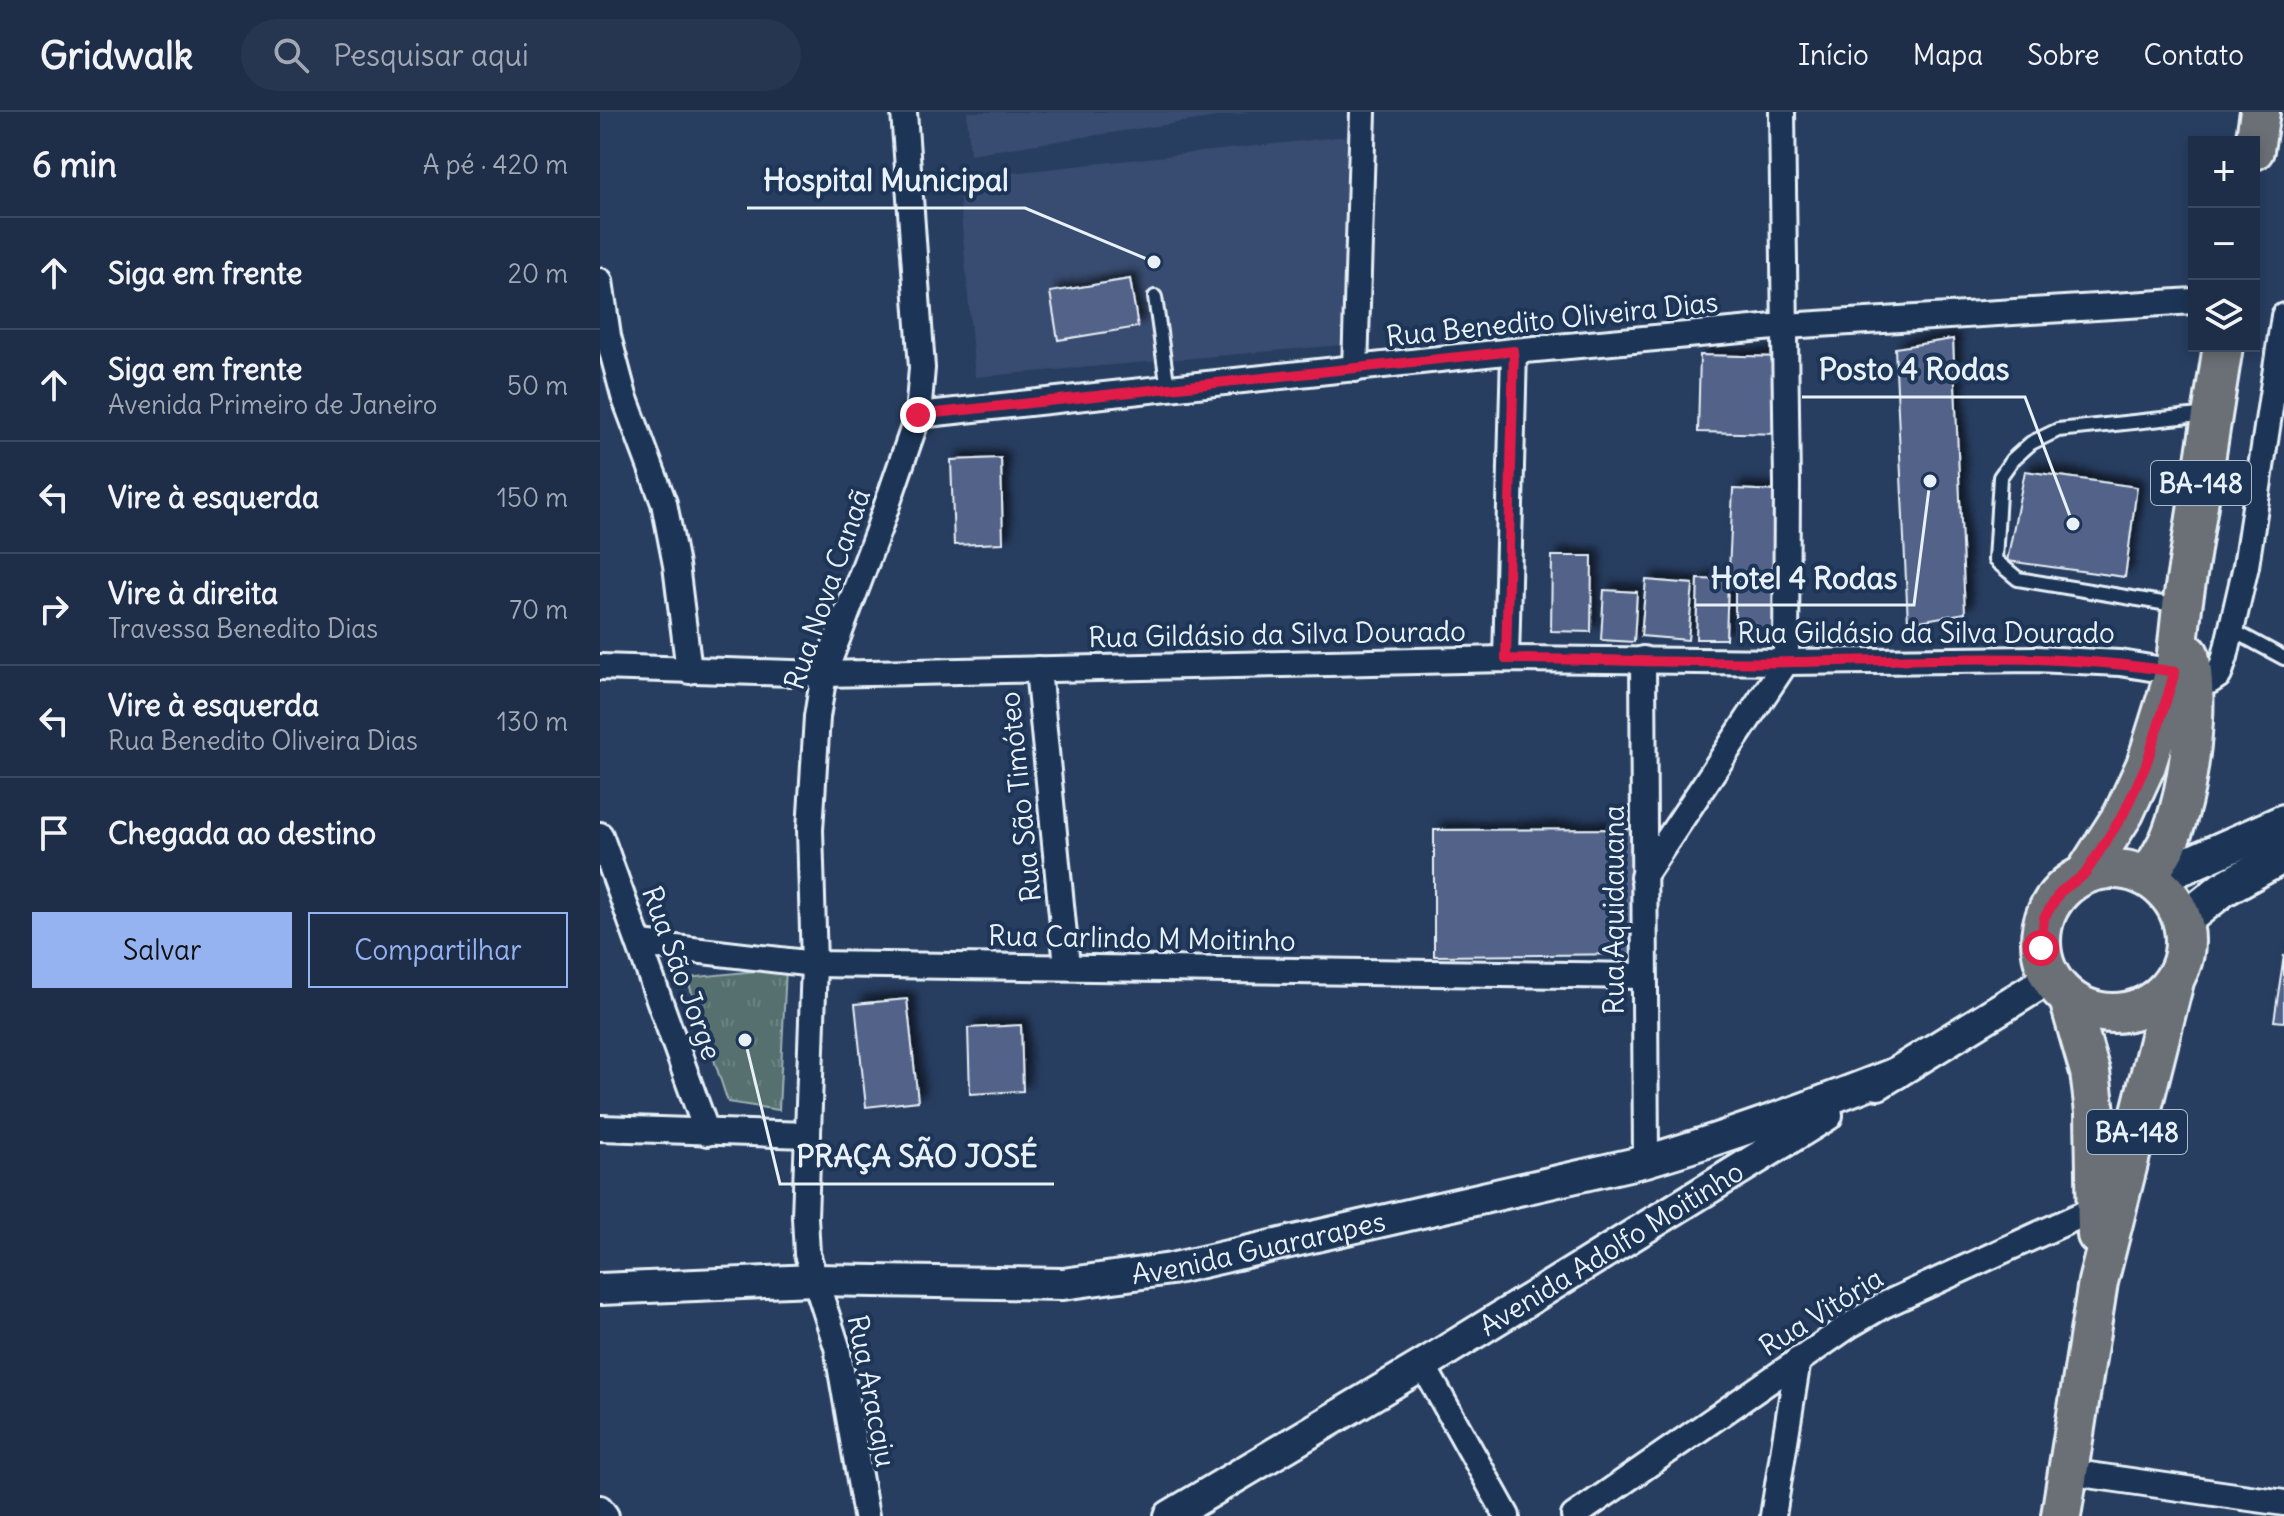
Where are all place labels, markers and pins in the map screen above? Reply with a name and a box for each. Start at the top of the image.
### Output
callout: Hospital Municipal [747,154,1025,208]
callout: Posto 4 Rodas [1802,343,2025,397]
callout: Hotel 4 Rodas [1695,551,1914,605]
callout: PRAÇA SÃO JOSÉ [780,1130,1054,1184]

